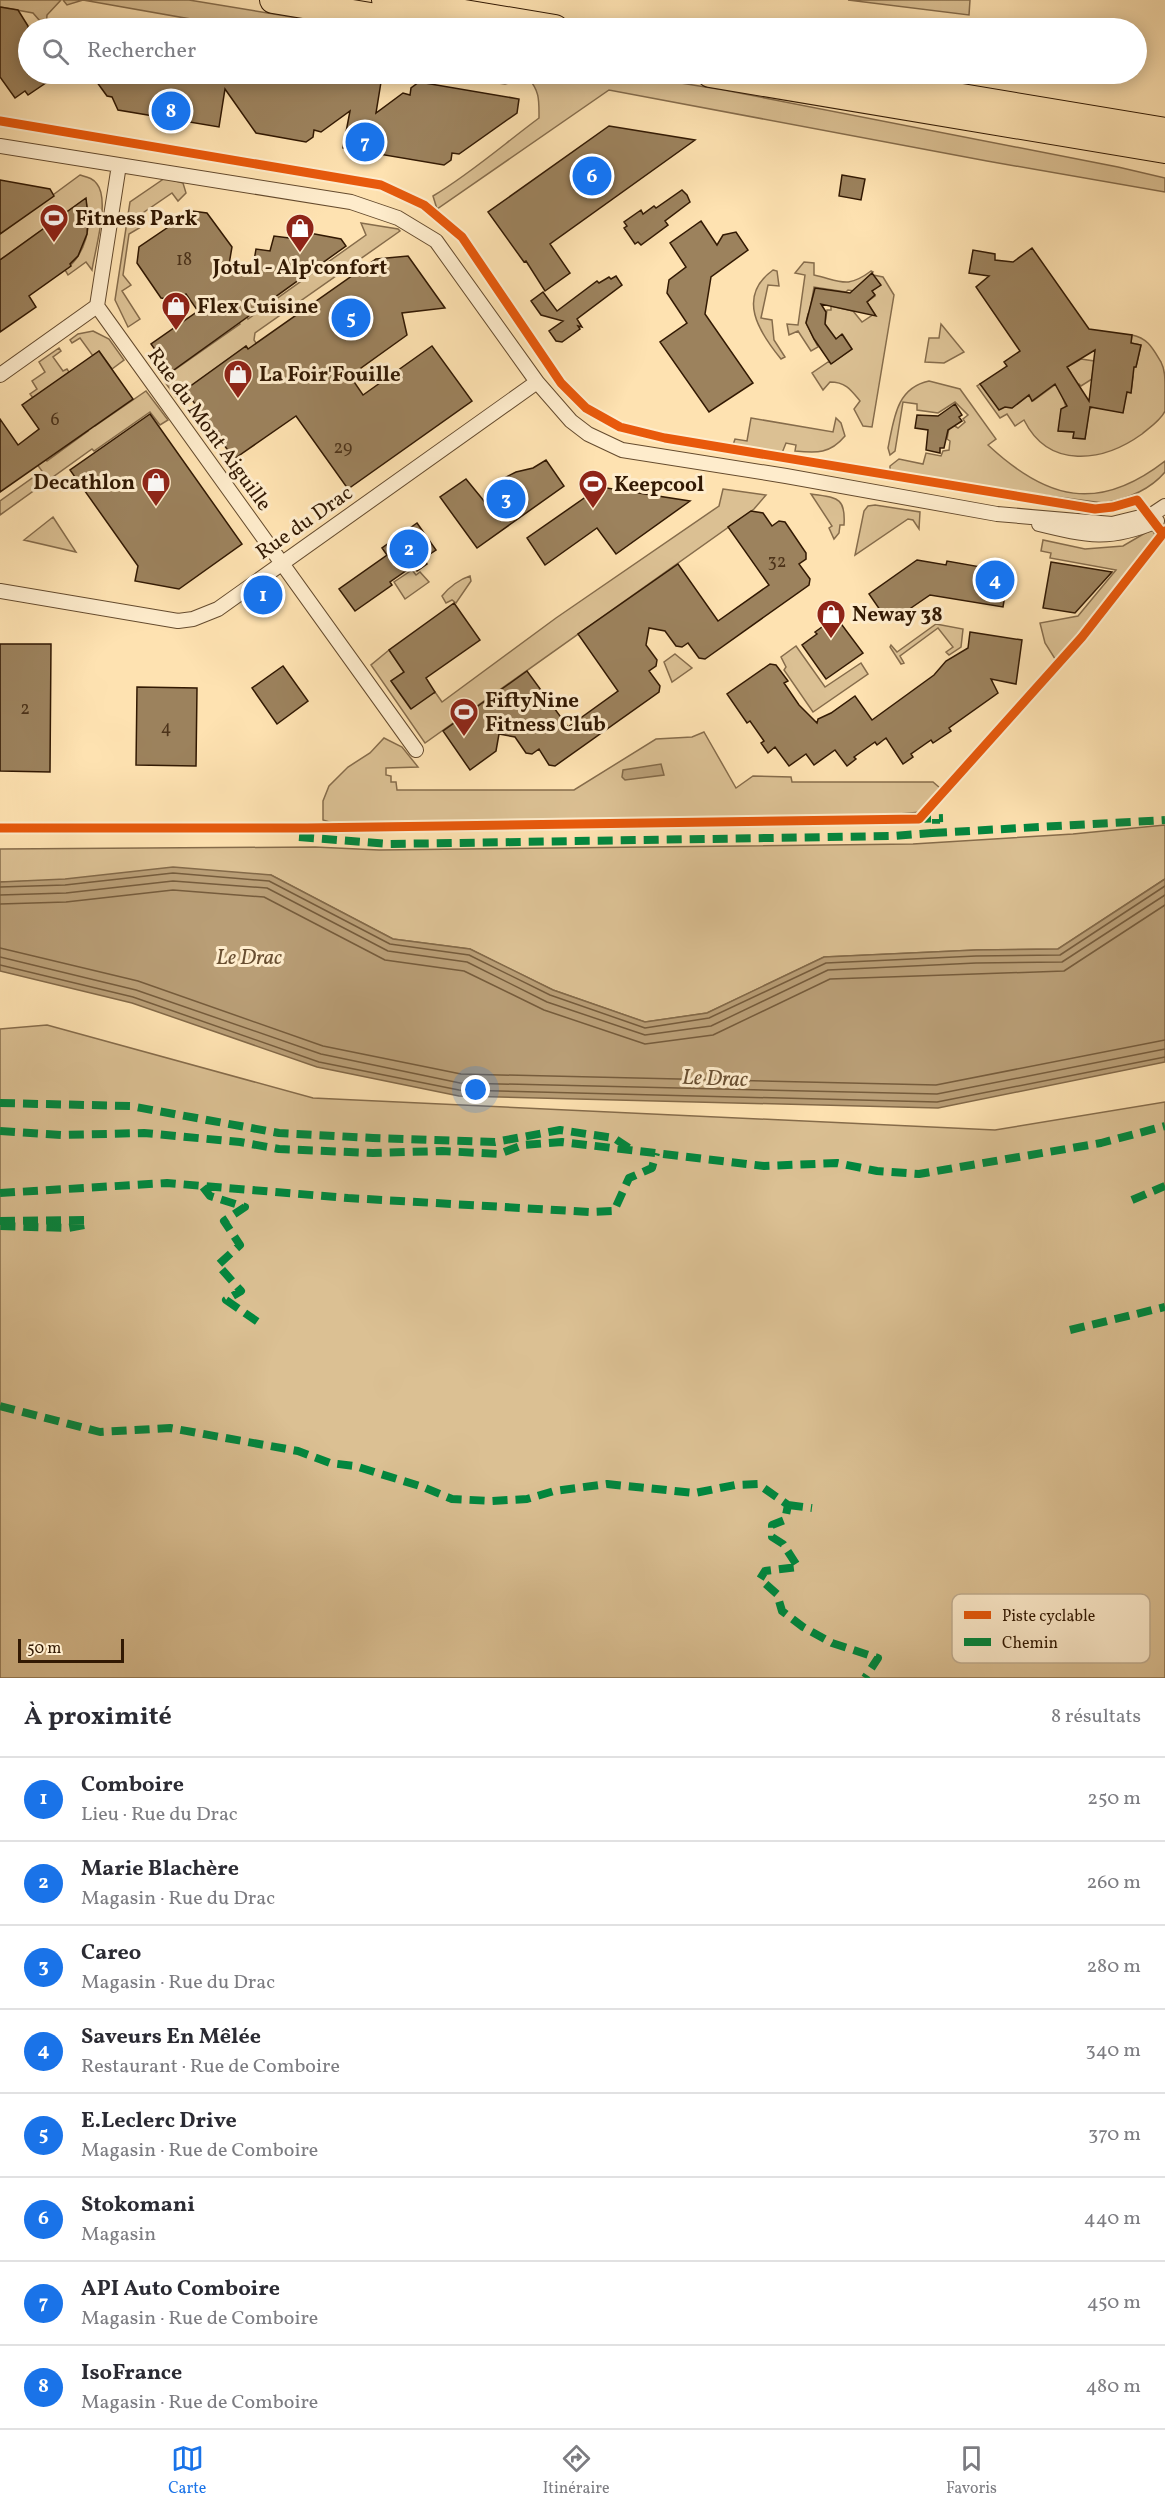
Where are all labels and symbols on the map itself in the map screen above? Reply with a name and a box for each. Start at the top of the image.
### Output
pin: 8 [152,88,190,134]
pin: 7 [346,120,385,164]
pin: 6 [572,154,612,198]
sports icon: Fitness Park [38,202,70,244]
place label: Fitness Park [75,205,198,234]
shop icon: Jotul - Alp'confort [284,212,316,254]
house number: 18 [176,248,192,273]
place label: Jotul - Alp'confort [212,254,387,283]
shop icon: Flex Cuisine [160,290,192,332]
place label: Flex Cuisine [197,293,318,322]
pin: 5 [332,296,370,340]
street label: Rue du Mont Aiguille [140,342,278,517]
shop icon: La Foir'Fouille [222,358,254,400]
place label: La Foir'Fouille [259,361,401,390]
house number: 6 [50,408,60,433]
house number: 29 [334,436,352,461]
shop icon: Decathlon [140,466,172,508]
sports icon: Keepcool [577,468,609,510]
place label: Decathlon [33,469,135,498]
place label: Keepcool [614,471,704,500]
pin: 3 [486,476,526,522]
street label: Rue du Drac [251,479,359,567]
pin: 2 [390,526,428,572]
house number: 32 [768,550,786,575]
pin: 4 [976,558,1014,602]
pin: 1 [244,572,282,618]
shop icon: Neway 38 [815,598,847,640]
place label: Neway 38 [852,601,943,630]
place label: FiftyNine Fitness Club [485,687,606,740]
sports icon: FiftyNine Fitness Club [448,696,480,738]
house number: 2 [20,697,30,722]
house number: 4 [161,716,171,741]
water label: Le Drac [216,943,282,974]
water label: Le Drac [681,1063,749,1096]
your location [461,1075,490,1104]
legend [952,1594,1150,1663]
text: Piste cyclable [1002,1606,1095,1628]
text: Chemin [1002,1633,1058,1655]
scale bar [18,1636,124,1664]

